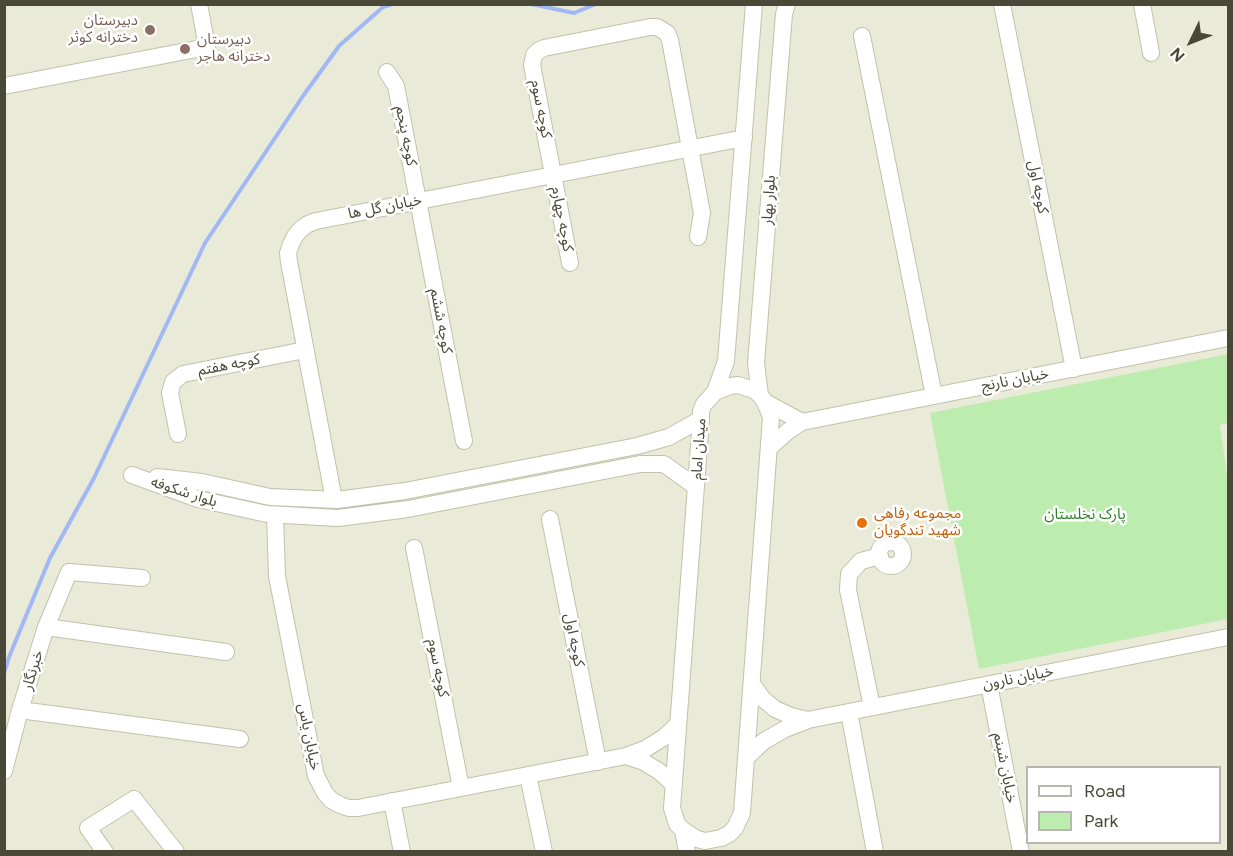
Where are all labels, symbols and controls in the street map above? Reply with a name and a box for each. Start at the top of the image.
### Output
place label: دبیرستان دخترانه کوثر [69,12,138,47]
north arrow [1161,12,1221,72]
marker: دبیرستان دخترانه کوثر [143,23,157,37]
place label: دبیرستان دخترانه هاجر [197,31,270,66]
marker: دبیرستان دخترانه هاجر [178,42,192,56]
text: N [1166,44,1189,66]
street label: کوچه سوم [527,78,555,140]
street label: کوچه پنجم [391,104,421,168]
street label: کوچه اول [1024,159,1052,215]
street label: بلوار بهار [758,174,780,226]
street label: کوچه چهارم [547,185,577,253]
street label: خیابان گل ها [346,191,424,223]
street label: کوچه ششم [426,287,456,355]
street label: کوچه هفتم [196,350,262,380]
street label: خیابان نارنج [980,365,1050,395]
street label: میدان امام [688,417,710,481]
street label: بلوار شکوفه [148,473,220,511]
place label: مجموعه رفاهی شهید تندگویان [874,505,961,540]
park label: پارک نخلستان [1044,506,1126,524]
marker: مجموعه رفاهی شهید تندگویان [855,516,869,530]
street label: کوچه اول [560,612,588,668]
street label: کوچه سوم [424,637,452,699]
street label: خبرنگار [18,648,48,692]
street label: خیابان نارون [981,662,1055,694]
street label: خیابان یاس [294,702,324,772]
street label: خیابان شبنم [989,731,1021,805]
legend [1026,766,1221,844]
text: Road [1084,780,1125,802]
text: Park [1084,810,1118,832]

